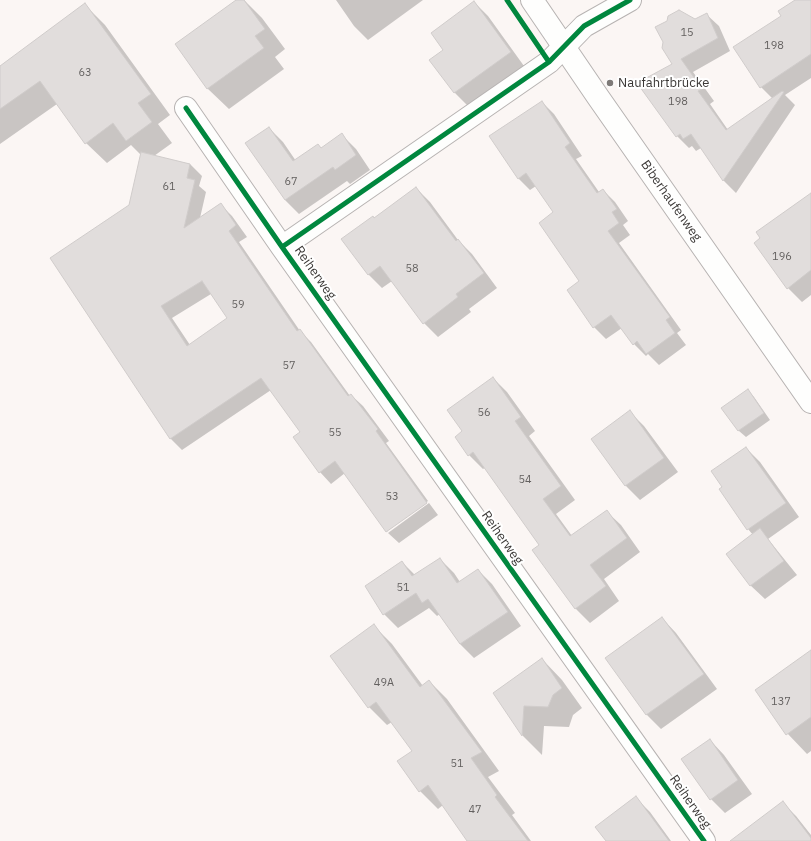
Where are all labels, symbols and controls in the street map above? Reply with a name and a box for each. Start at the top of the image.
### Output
house number: 15 [680,26,694,40]
house number: 198 [764,39,784,53]
house number: 63 [78,66,92,80]
place label: Naufahrtbrücke [618,75,709,91]
marker: Naufahrtbrücke [605,78,615,88]
house number: 198 [668,95,688,109]
street label: Biberhaufenweg [637,157,705,245]
house number: 67 [284,175,298,189]
house number: 61 [162,180,176,194]
street label: Reiherweg [291,243,339,303]
house number: 196 [772,250,792,264]
house number: 58 [405,262,419,276]
house number: 59 [231,298,245,312]
house number: 57 [282,359,296,373]
house number: 56 [477,406,491,420]
house number: 55 [328,426,342,440]
house number: 54 [518,473,532,487]
house number: 53 [385,490,399,504]
street label: Reiherweg [478,508,526,568]
house number: 51 [396,581,410,595]
house number: 49A [374,676,394,690]
house number: 137 [771,695,791,709]
house number: 51 [450,757,464,771]
street label: Reiherweg [666,772,714,832]
house number: 47 [468,803,482,817]

